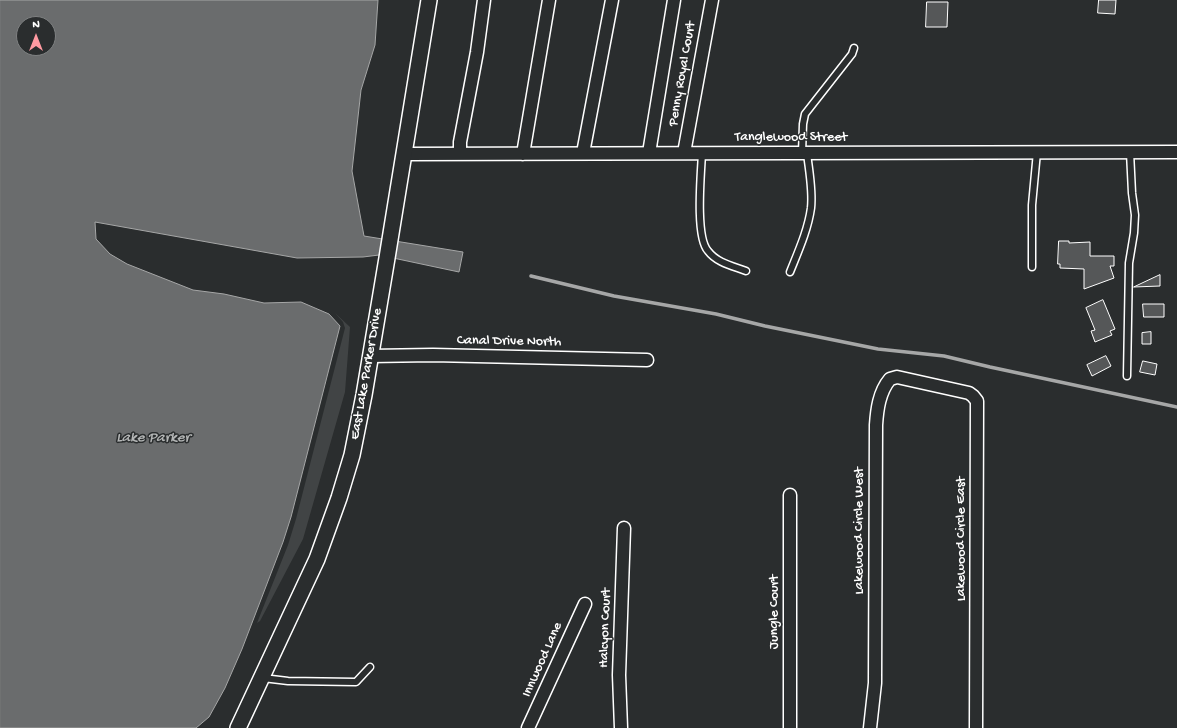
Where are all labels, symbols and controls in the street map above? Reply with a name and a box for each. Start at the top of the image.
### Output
north arrow [16,16,56,56]
text: N [32,19,40,31]
street label: Penny Royal Court [666,20,700,128]
street label: Tanglewood Street [735,130,847,146]
street label: East Lake Parker Drive [347,307,387,441]
street label: Canal Drive North [457,333,561,351]
water label: Lake Parker [116,430,190,448]
street label: Lakewood Circle West [852,467,868,595]
street label: Lakewood Circle East [954,477,970,601]
street label: Jungle Court [767,575,783,649]
street label: Halcyon Court [596,588,616,668]
street label: Innwood Lane [519,620,567,700]

